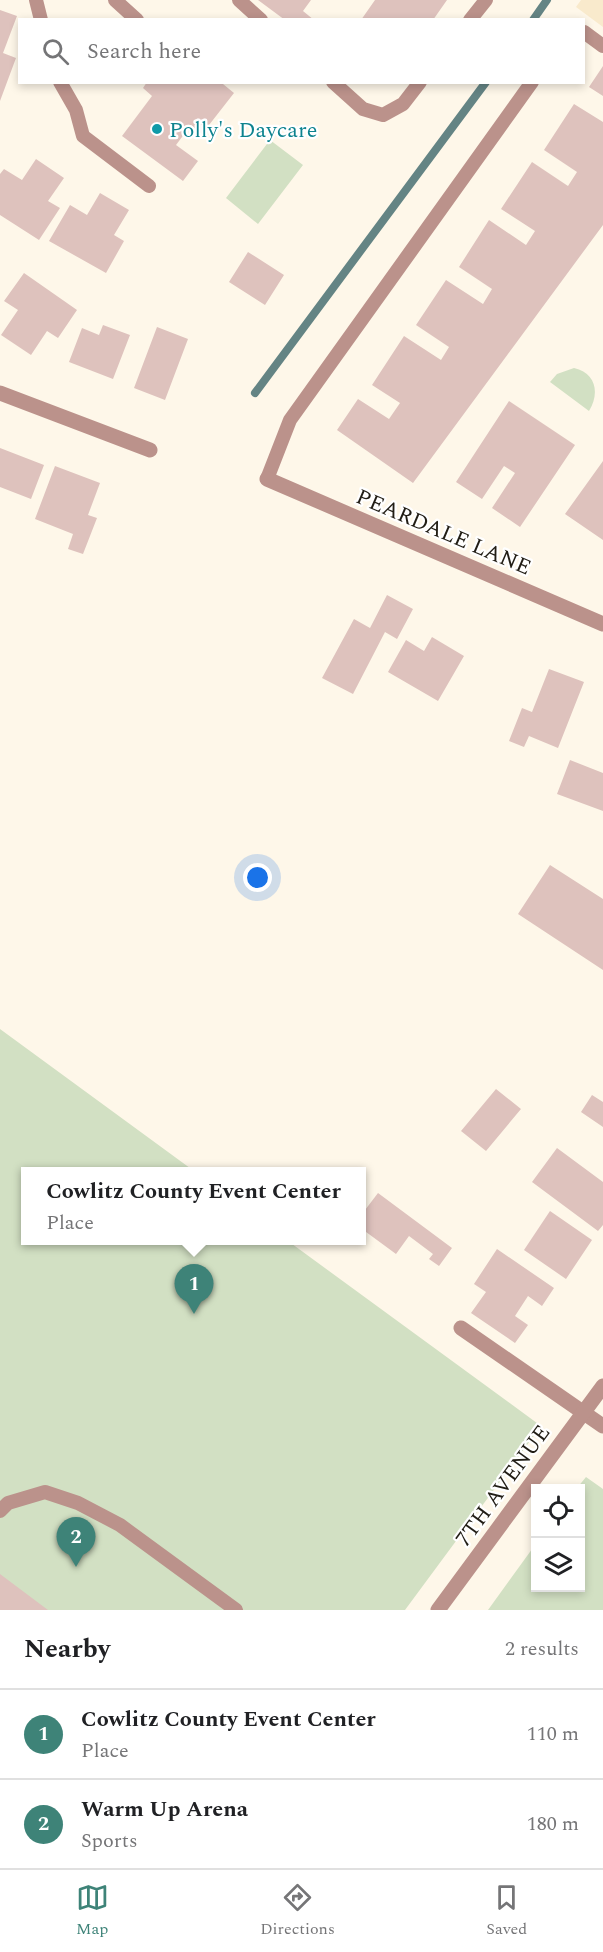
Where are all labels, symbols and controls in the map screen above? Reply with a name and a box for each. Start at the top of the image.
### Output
search box [18,18,585,84]
icon: search [39,35,72,68]
text: Search here [87,35,201,68]
place label: Polly's Daycare [169,114,317,147]
marker: Polly's Daycare [150,122,164,136]
street label: PEARDALE LANE [351,481,536,584]
your location [243,863,272,892]
popup [21,1167,366,1245]
text: Cowlitz County Event Center [46,1175,341,1208]
text: Place [46,1208,94,1238]
pin: 1 [174,1264,214,1314]
street label: 7TH AVENUE [448,1418,559,1554]
map controls [531,1484,585,1592]
button: locate [531,1484,585,1538]
pin: 2 [56,1518,96,1567]
button: layers [531,1538,585,1592]
text: Nearby [24,1629,110,1669]
text: 2 results [505,1634,579,1664]
text: Cowlitz County Event Center [81,1703,376,1736]
text: 1 [38,1719,49,1749]
text: 110 m [527,1719,579,1749]
text: Place [81,1736,129,1766]
text: Warm Up Arena [81,1793,248,1826]
text: 2 [38,1809,49,1839]
text: 180 m [527,1809,579,1839]
text: Sports [81,1826,138,1856]
tab: Map [76,1881,109,1941]
tab: Directions [260,1881,335,1941]
tab: Saved [486,1881,527,1941]

